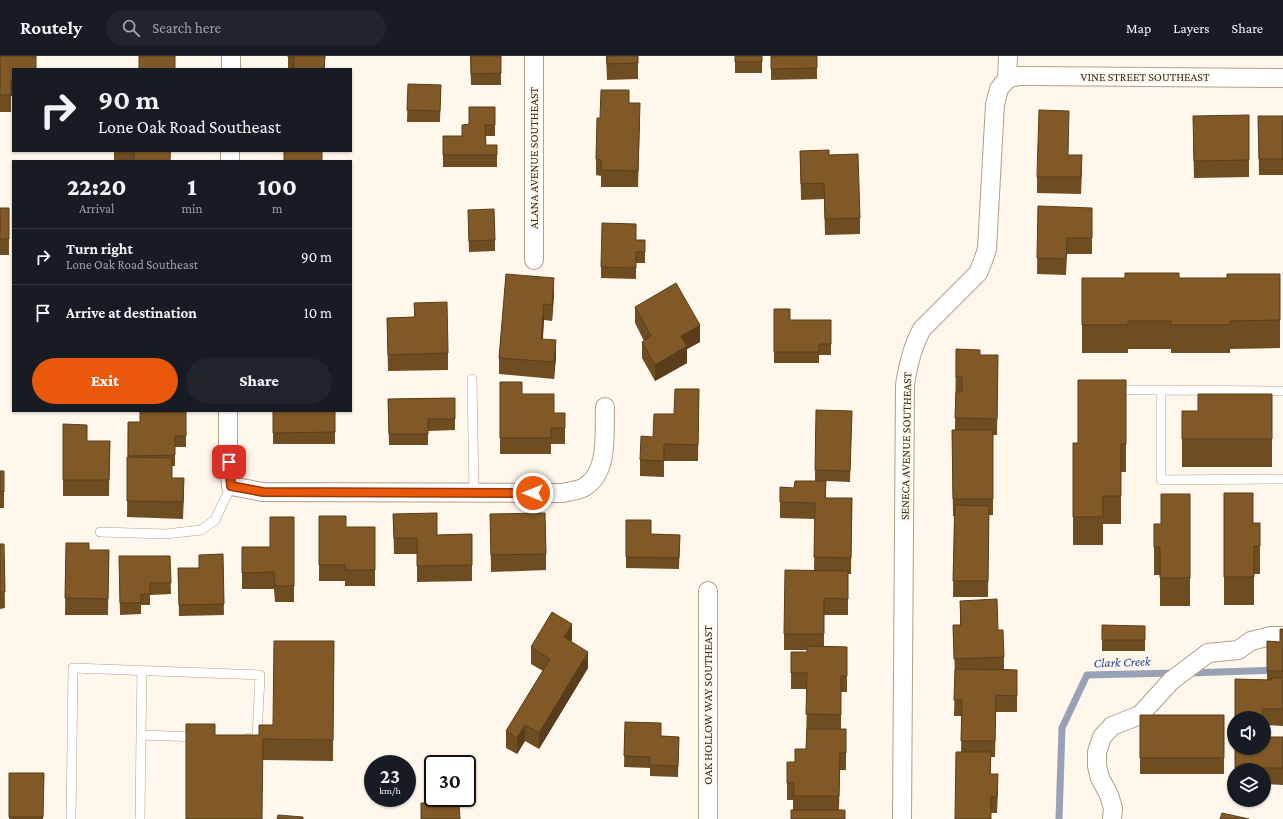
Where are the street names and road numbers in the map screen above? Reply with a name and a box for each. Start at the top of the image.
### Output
street label: VINE STREET SOUTHEAST [1081,70,1210,84]
street label: ALANA AVENUE SOUTHEAST [527,86,541,229]
street label: SENECA AVENUE SOUTHEAST [898,371,914,520]
street label: OAK HOLLOW WAY SOUTHEAST [701,625,715,785]

